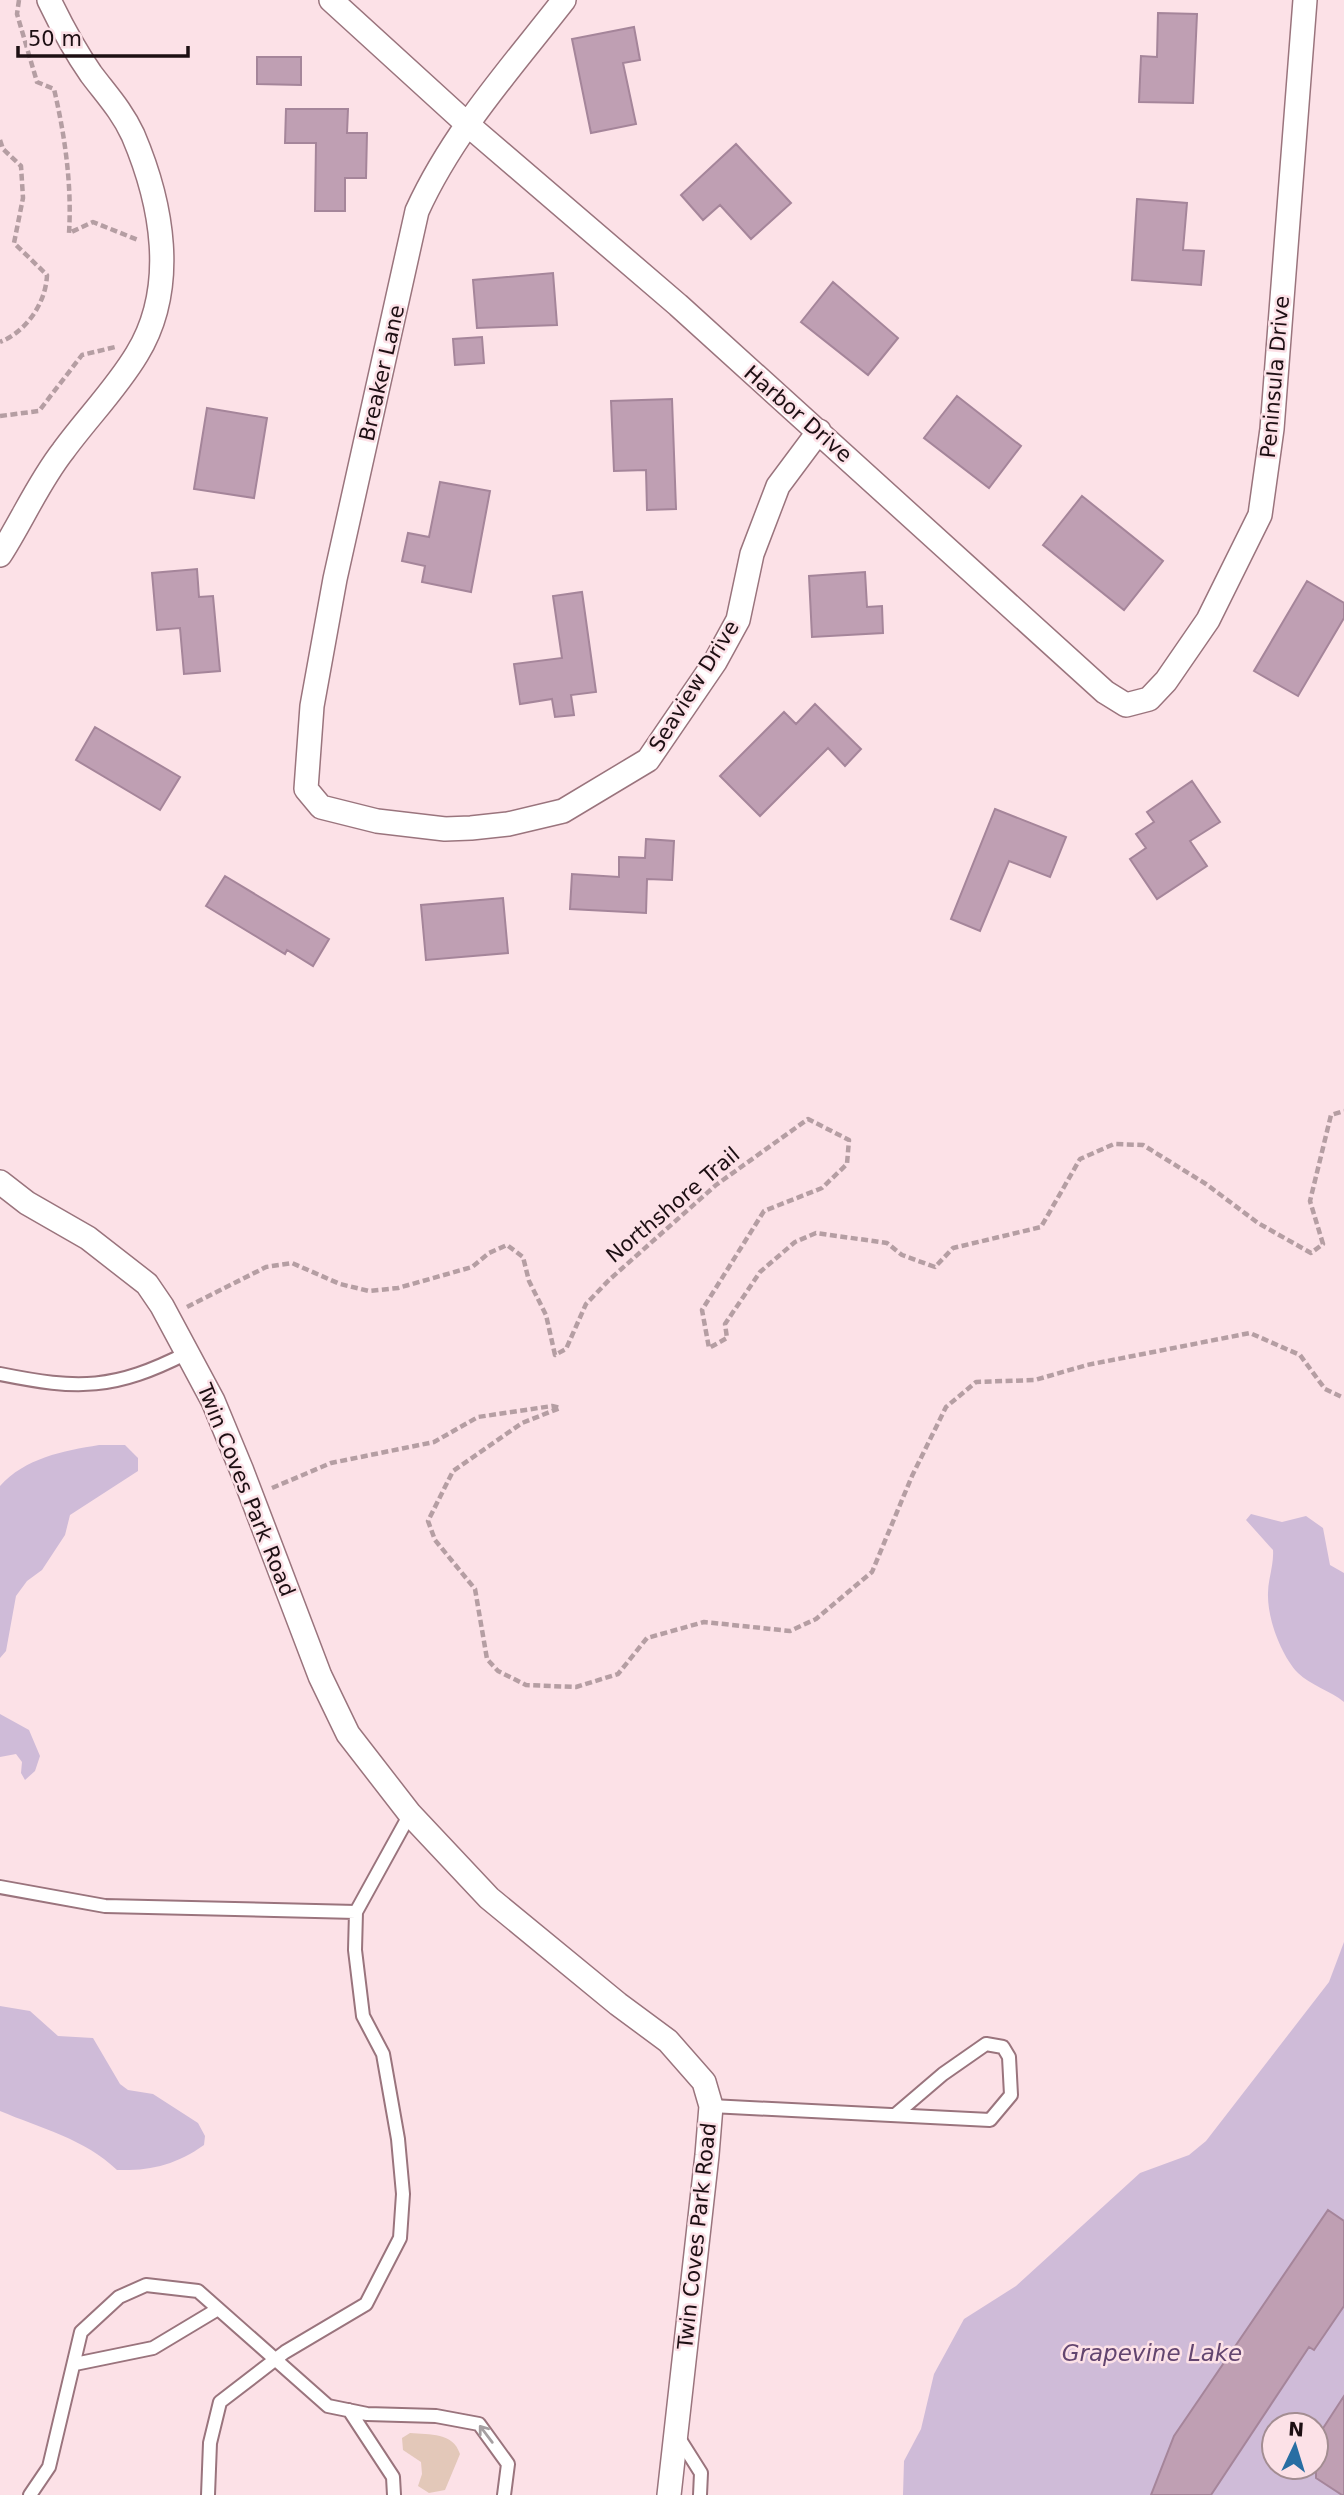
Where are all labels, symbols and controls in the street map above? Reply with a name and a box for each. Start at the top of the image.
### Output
scale bar [18,14,187,58]
text: 50 m [28,27,82,51]
street label: Peninsula Drive [1256,295,1294,459]
street label: Breaker Lane [355,303,409,443]
street label: Harbor Drive [739,361,857,467]
street label: Seaview Drive [644,616,744,756]
street label: Northshore Trail [602,1142,744,1268]
street label: Twin Coves Park Road [192,1379,300,1600]
street label: Twin Coves Park Road [673,2122,721,2351]
water label: Grapevine Lake [1062,2340,1242,2366]
north arrow [1260,2411,1330,2481]
text: N [1287,2418,1305,2441]
one-way arrow [479,2425,493,2444]

